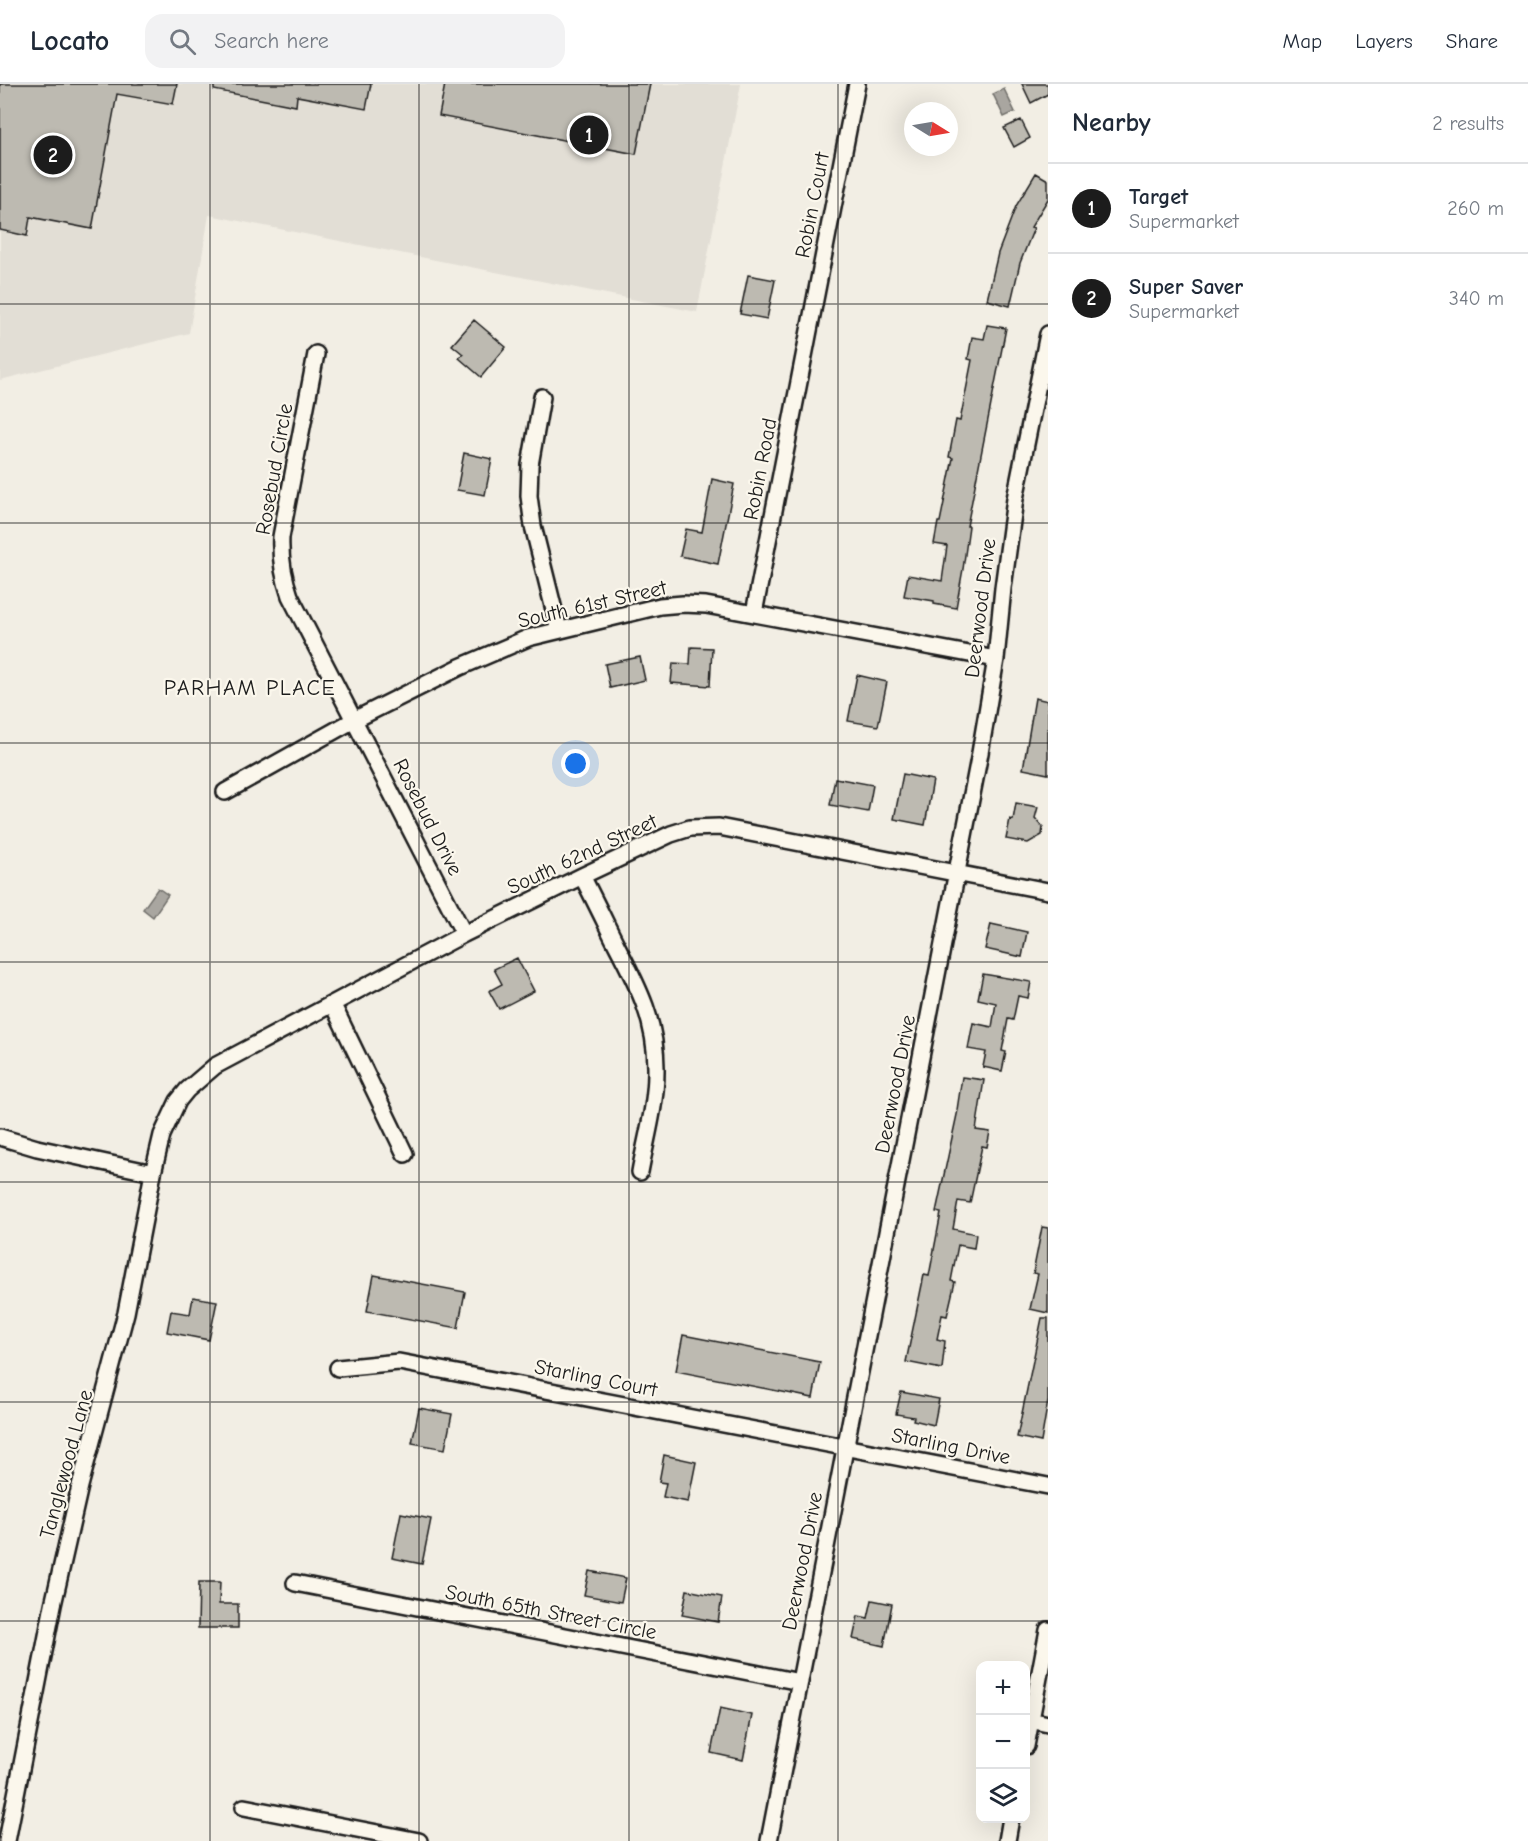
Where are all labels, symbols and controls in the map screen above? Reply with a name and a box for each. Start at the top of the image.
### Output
search box [145,14,565,68]
text: Locato [30,25,109,57]
icon: search [166,25,199,58]
text: Search here [214,28,329,54]
text: Map [1283,29,1322,53]
text: Layers [1355,29,1413,53]
text: Share [1446,29,1498,53]
north arrow [904,102,958,156]
text: Nearby [1072,108,1151,138]
pin: 1 [570,112,608,158]
text: 2 results [1432,112,1504,135]
pin: 2 [34,132,72,178]
street label: Robin Court [790,149,834,260]
text: Target [1129,184,1188,210]
text: 1 [1088,197,1095,220]
text: 260 m [1447,197,1504,220]
text: Supermarket [1129,210,1239,233]
text: Super Saver [1129,274,1243,300]
text: 2 [1087,287,1096,310]
text: 340 m [1449,287,1504,310]
text: Supermarket [1129,300,1239,323]
street label: Rosebud Circle [251,401,297,537]
street label: Robin Road [738,416,782,522]
street label: Deerwood Drive [960,537,1000,679]
street label: South 61st Street [515,575,670,633]
district label: PARHAM PLACE [164,675,336,701]
your location [561,749,590,778]
street label: Rosebud Drive [388,755,468,879]
street label: South 62nd Street [503,808,662,899]
street label: Deerwood Drive [870,1013,920,1155]
street label: Starling Court [533,1354,660,1402]
street label: Tanglewood Lane [35,1387,97,1541]
street label: Starling Drive [890,1423,1012,1469]
street label: Deerwood Drive [777,1490,827,1632]
street label: South 65th Street Circle [443,1580,659,1644]
map controls [976,1661,1030,1823]
button: + [976,1661,1030,1715]
button: − [976,1715,1030,1769]
button: layers [976,1769,1030,1823]

